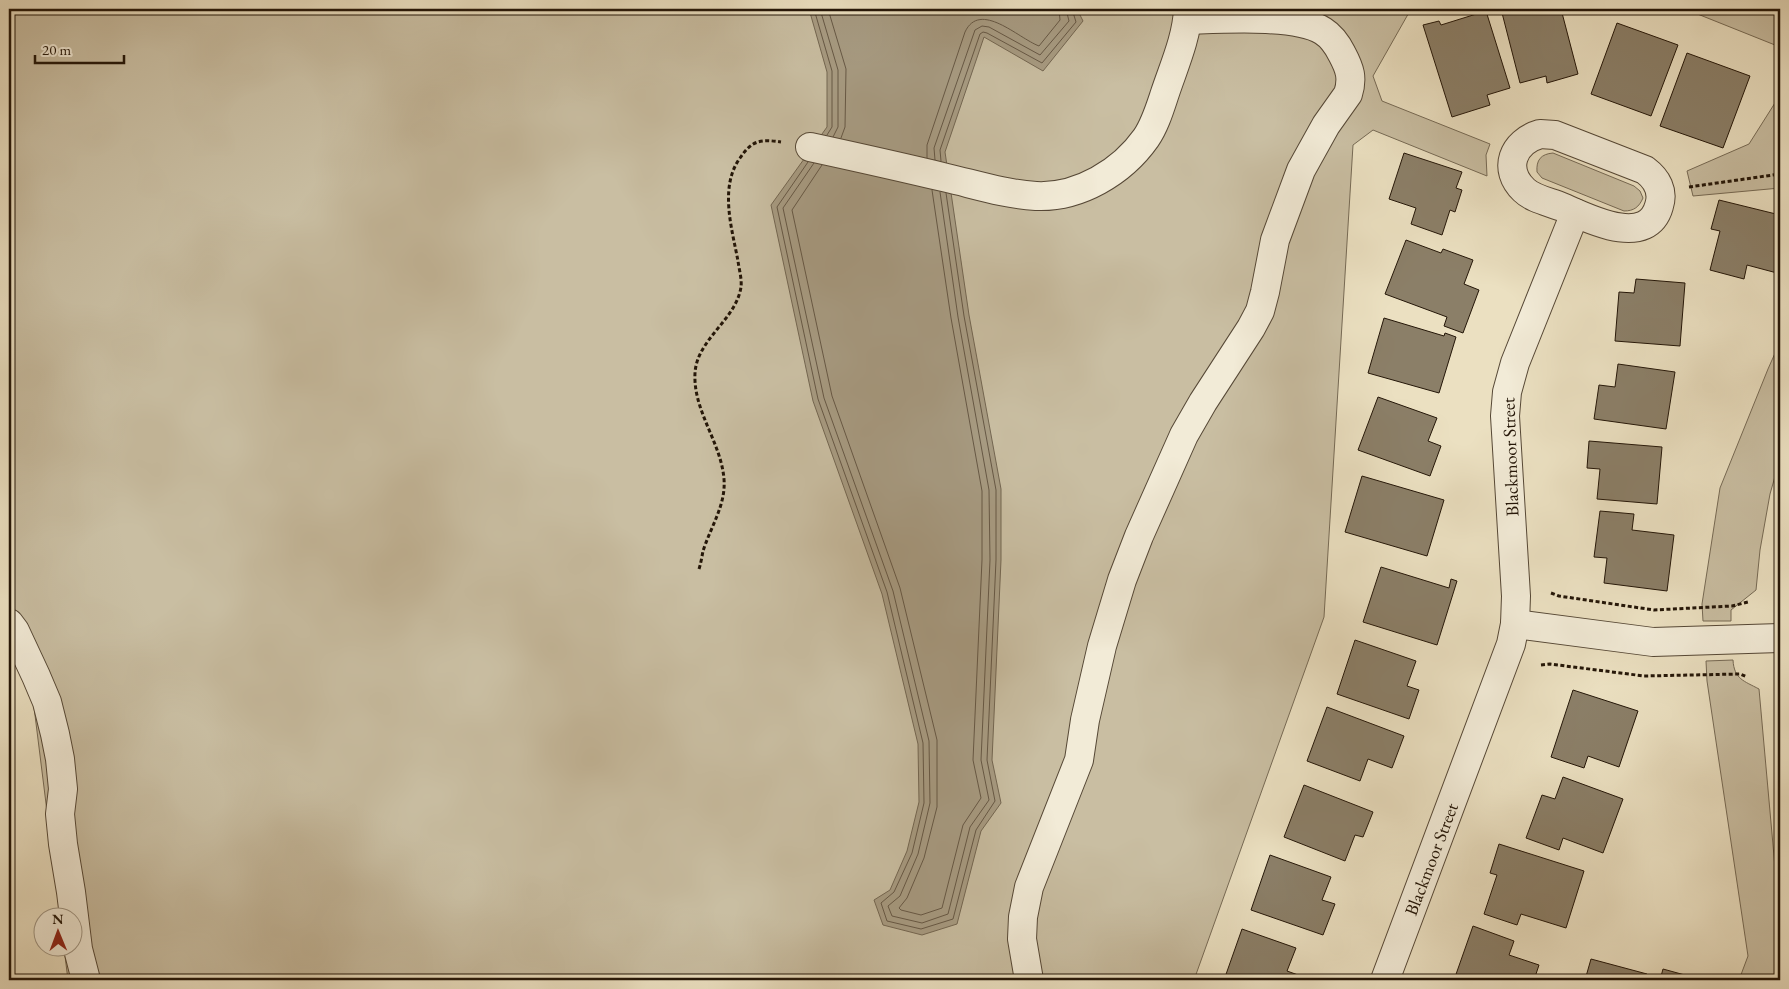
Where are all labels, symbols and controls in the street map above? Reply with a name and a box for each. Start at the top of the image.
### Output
scale bar [35,32,124,64]
text: 20 m [42,40,71,59]
street label: Blackmoor Street [1496,397,1524,517]
street label: Blackmoor Street [1399,799,1463,919]
north arrow [32,906,82,956]
text: N [52,910,64,928]

